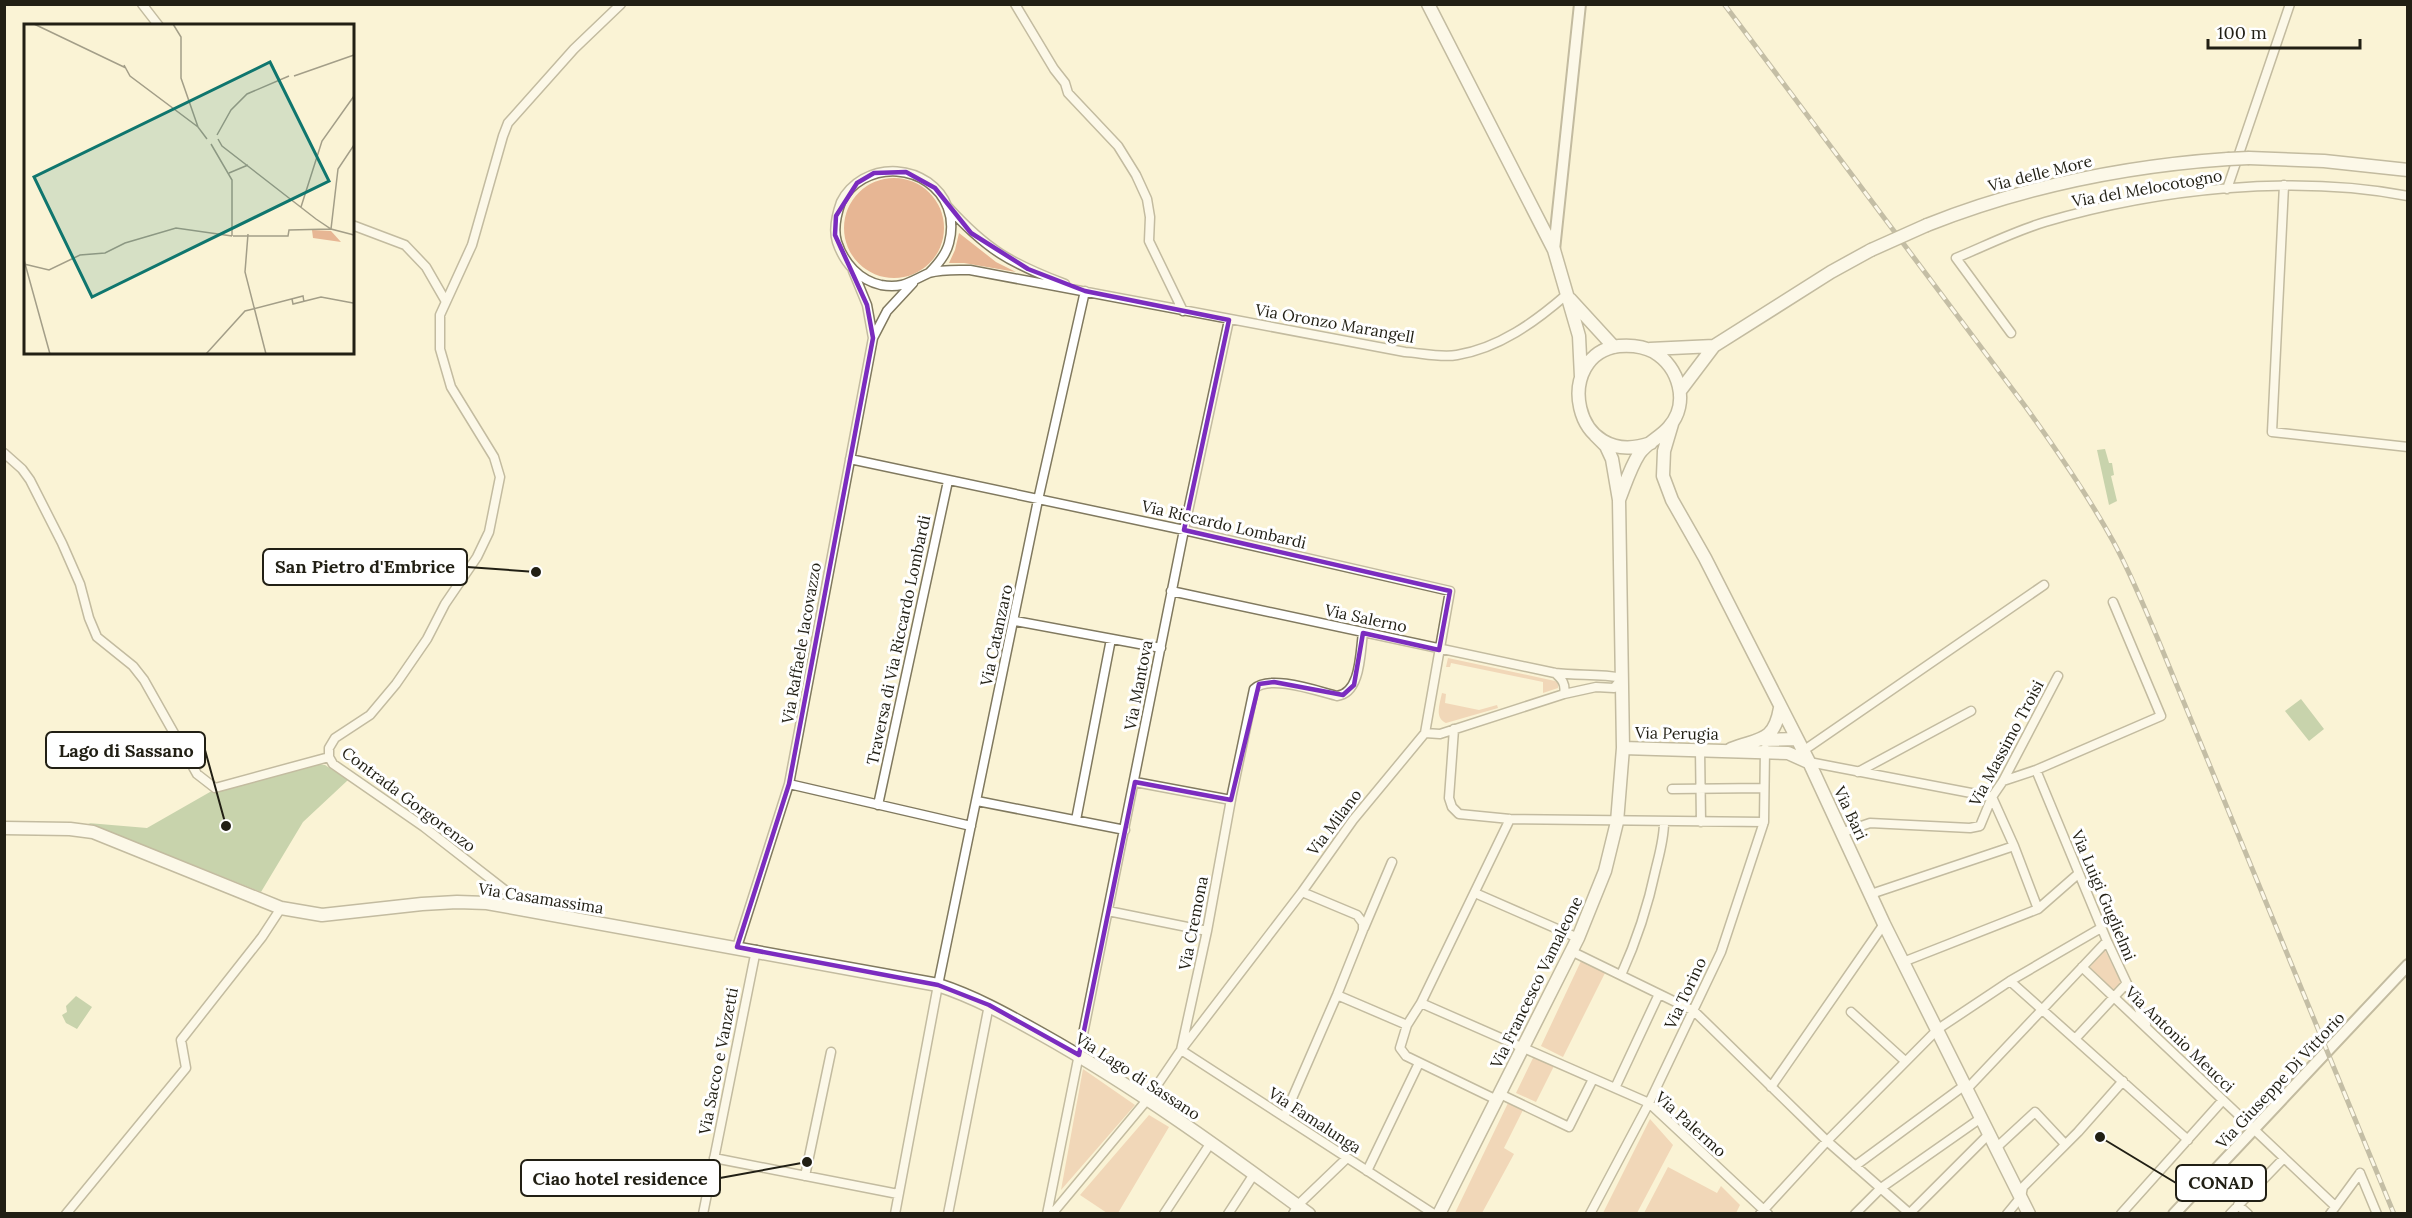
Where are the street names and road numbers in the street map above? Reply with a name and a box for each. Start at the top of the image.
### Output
street label: Via delle More [1985,150,2094,196]
street label: Via del Melocotogno [2069,165,2224,211]
street label: Via Oronzo Marangell [1253,299,1416,347]
street label: Via Riccardo Lombardi [1139,495,1308,553]
street label: Traversa di Via Riccardo Lombardi [862,513,934,767]
street label: Via Raffaele Iacovazzo [777,561,825,726]
street label: Via Catanzaro [975,582,1017,689]
street label: Via Salerno [1322,599,1409,636]
street label: Via Mantova [1119,638,1157,733]
street label: Via Massimo Troisi [1964,677,2048,810]
street label: Via Perugia [1634,722,1719,744]
street label: Contrada Gorgorenzo [338,742,480,856]
street label: Via Bari [1830,782,1872,843]
street label: Via Milano [1302,785,1365,860]
street label: Via Luigi Guglielmi [2067,826,2141,963]
street label: Via Cremona [1174,874,1212,973]
street label: Via Casamassima [476,878,605,918]
street label: Via Francesco Vamaleone [1485,893,1586,1072]
street label: Via Torino [1659,954,1710,1033]
street label: Via Antonio Meucci [2120,981,2239,1096]
street label: Via Sacco e Vanzetti [694,986,742,1137]
street label: Via Giuseppe Di Vittorio [2211,1007,2349,1153]
street label: Via Lago di Sassano [1071,1028,1204,1124]
street label: Via Famalunga [1264,1082,1365,1157]
street label: Via Palermo [1651,1086,1731,1161]

